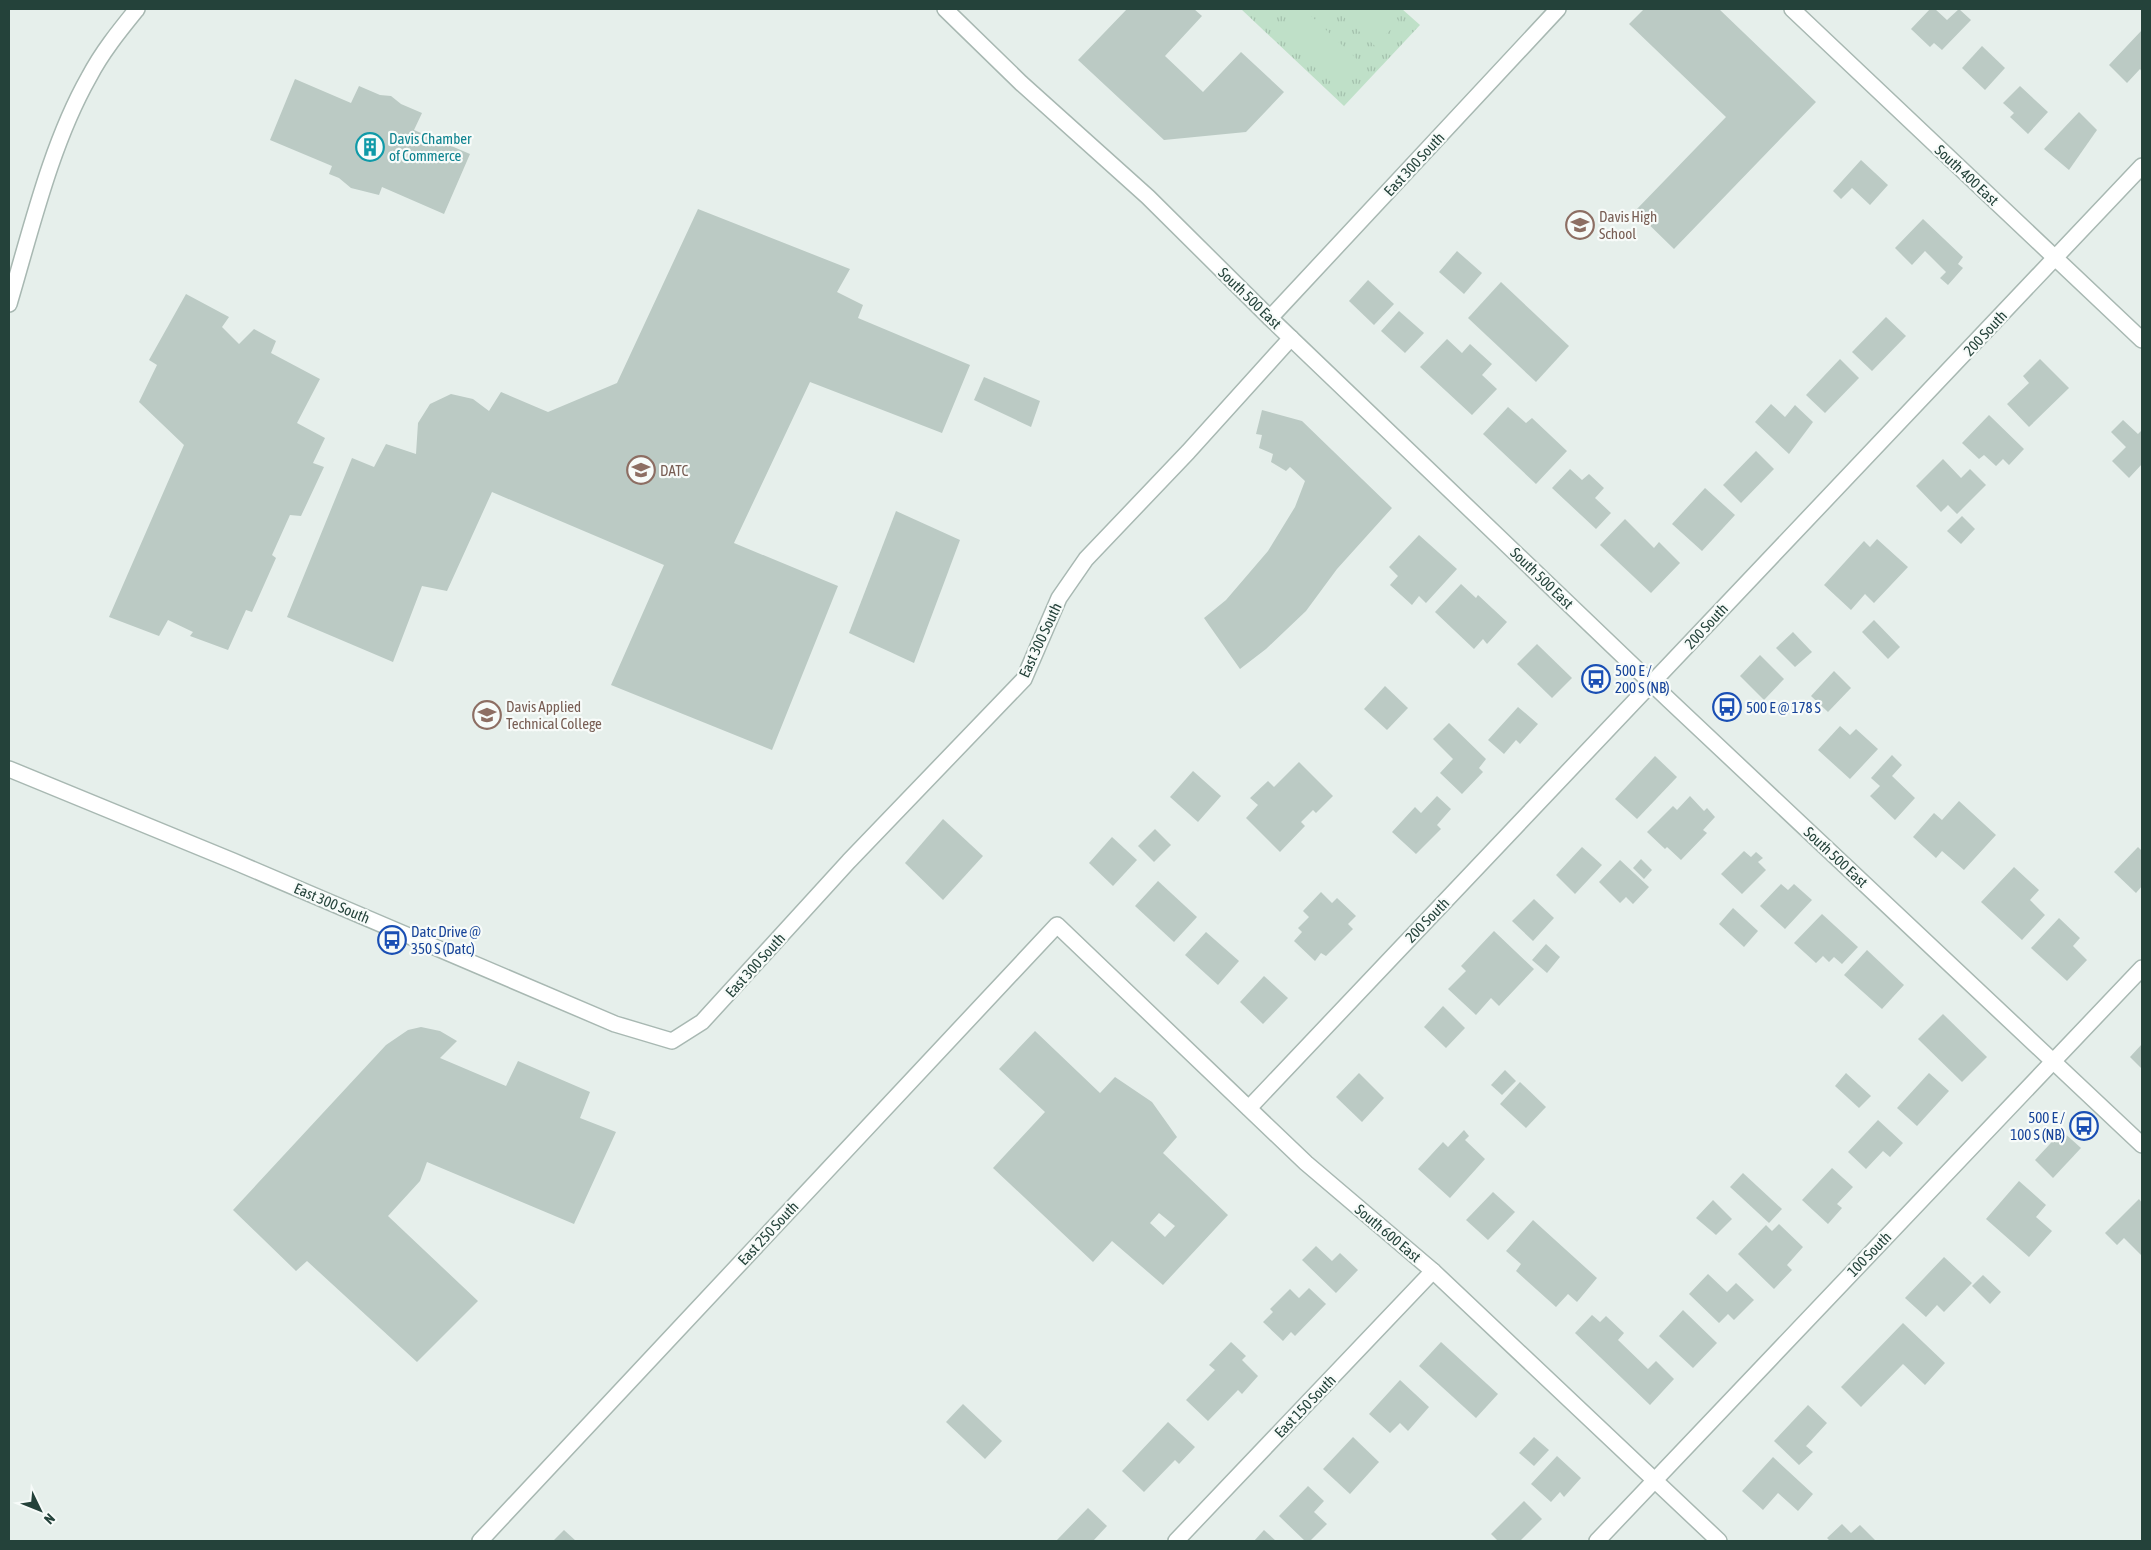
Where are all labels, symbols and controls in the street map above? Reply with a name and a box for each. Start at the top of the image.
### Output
street label: East 300 South [1380,129,1448,199]
place label: Davis Chamber of Commerce [389,130,472,164]
building icon: Davis Chamber of Commerce [355,132,385,162]
street label: South 400 East [1932,141,2002,209]
place label: Davis High School [1599,208,1657,242]
school or university icon: Davis High School [1565,210,1595,240]
street label: South 500 East [1215,264,1285,332]
street label: 200 South [1960,307,2010,359]
school or university icon: DATC [626,455,656,485]
place label: DATC [660,462,688,479]
street label: South 500 East [1507,544,1577,612]
street label: East 300 South [1015,600,1065,680]
street label: 200 South [1681,600,1731,652]
place label: 500 E / 200 S (NB) [1615,662,1670,696]
bus stop icon: 500 E / 200 S (NB) [1581,664,1611,694]
bus stop icon: 500 E @ 178 S [1712,692,1742,722]
place label: Davis Applied Technical College [506,698,602,732]
place label: 500 E @ 178 S [1746,699,1821,716]
school or university icon: Davis Applied Technical College [472,700,502,730]
street label: South 500 East [1801,823,1871,891]
street label: East 300 South [292,879,372,927]
street label: 200 South [1402,894,1452,946]
place label: Datc Drive @ 350 S (Datc) [411,923,481,957]
bus stop icon: Datc Drive @ 350 S (Datc) [377,925,407,955]
street label: East 300 South [722,929,788,1001]
place label: 500 E / 100 S (NB) [2010,1109,2065,1143]
bus stop icon: 500 E / 100 S (NB) [2069,1111,2099,1141]
street label: East 250 South [734,1198,802,1268]
street label: South 600 East [1352,1201,1424,1265]
street label: 100 South [1844,1228,1894,1280]
street label: East 150 South [1271,1371,1339,1441]
north arrow [15,1485,65,1535]
text: N [41,1510,58,1527]

